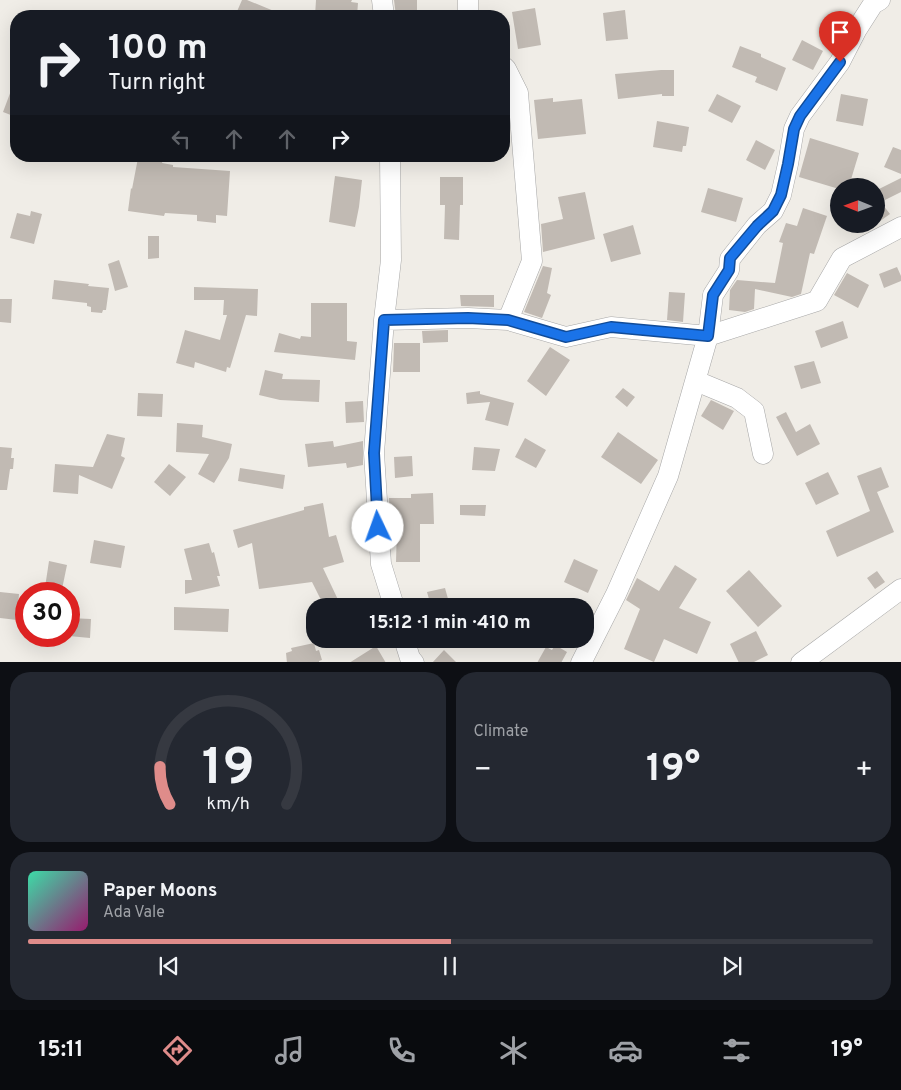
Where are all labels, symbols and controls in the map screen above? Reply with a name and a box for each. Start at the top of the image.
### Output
pin [819,11,861,62]
icon: arrive [826,18,854,46]
text: 100 m [108,27,208,71]
icon: right [25,30,90,95]
text: Turn right [108,70,205,97]
icon: left [167,125,195,153]
icon: ahead [220,125,248,153]
icon: ahead [273,125,301,153]
icon: right [326,125,354,153]
north arrow [830,178,885,232]
map controls [830,178,885,233]
position arrow [351,500,403,552]
speed limit sign: 30 [15,582,80,647]
text: 15:12 · 1 min · 410 m [369,611,531,635]
text: Climate [474,722,528,742]
text: 19 [201,737,254,803]
text: 19° [646,746,700,795]
text: − [474,753,492,789]
text: + [855,753,873,789]
text: km/h [206,793,249,816]
text: Paper Moons [103,879,217,903]
text: Ada Vale [103,903,165,923]
icon: previous [155,952,183,980]
icon: pause [436,952,464,980]
icon: next [718,952,746,980]
icon: directions [160,1033,195,1068]
icon: music [272,1033,307,1068]
icon: phone [384,1033,419,1068]
icon: climate [496,1033,531,1068]
icon: car [608,1033,643,1068]
icon: filters [719,1033,754,1068]
text: 15:11 [38,1037,84,1064]
text: 19° [831,1037,863,1064]

